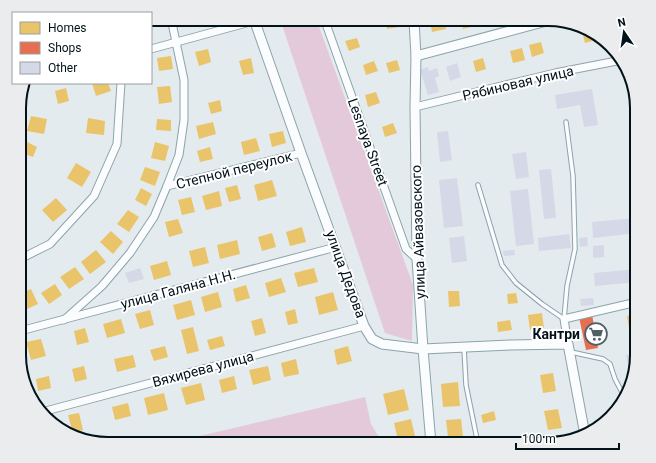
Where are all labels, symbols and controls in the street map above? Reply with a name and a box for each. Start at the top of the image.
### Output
legend [12,12,152,84]
north arrow [604,12,644,52]
text: N [617,15,627,30]
text: Homes [48,21,86,35]
text: Shops [48,41,82,55]
text: Other [48,61,77,75]
street label: Рябиновая улица [461,62,575,104]
street label: Lesnaya Street [345,96,391,188]
street label: Степной переулок [174,148,294,192]
street label: улица Айвазовского [408,165,428,299]
street label: улица Дедова [323,228,369,320]
street label: улица Галяна Н.Н. [119,266,237,312]
supermarket icon: Кантри [583,321,609,347]
place label: Кантри [533,326,580,342]
street label: Вяхирева улица [151,348,255,390]
scale bar [516,425,619,451]
text: 100 m [522,432,556,446]

